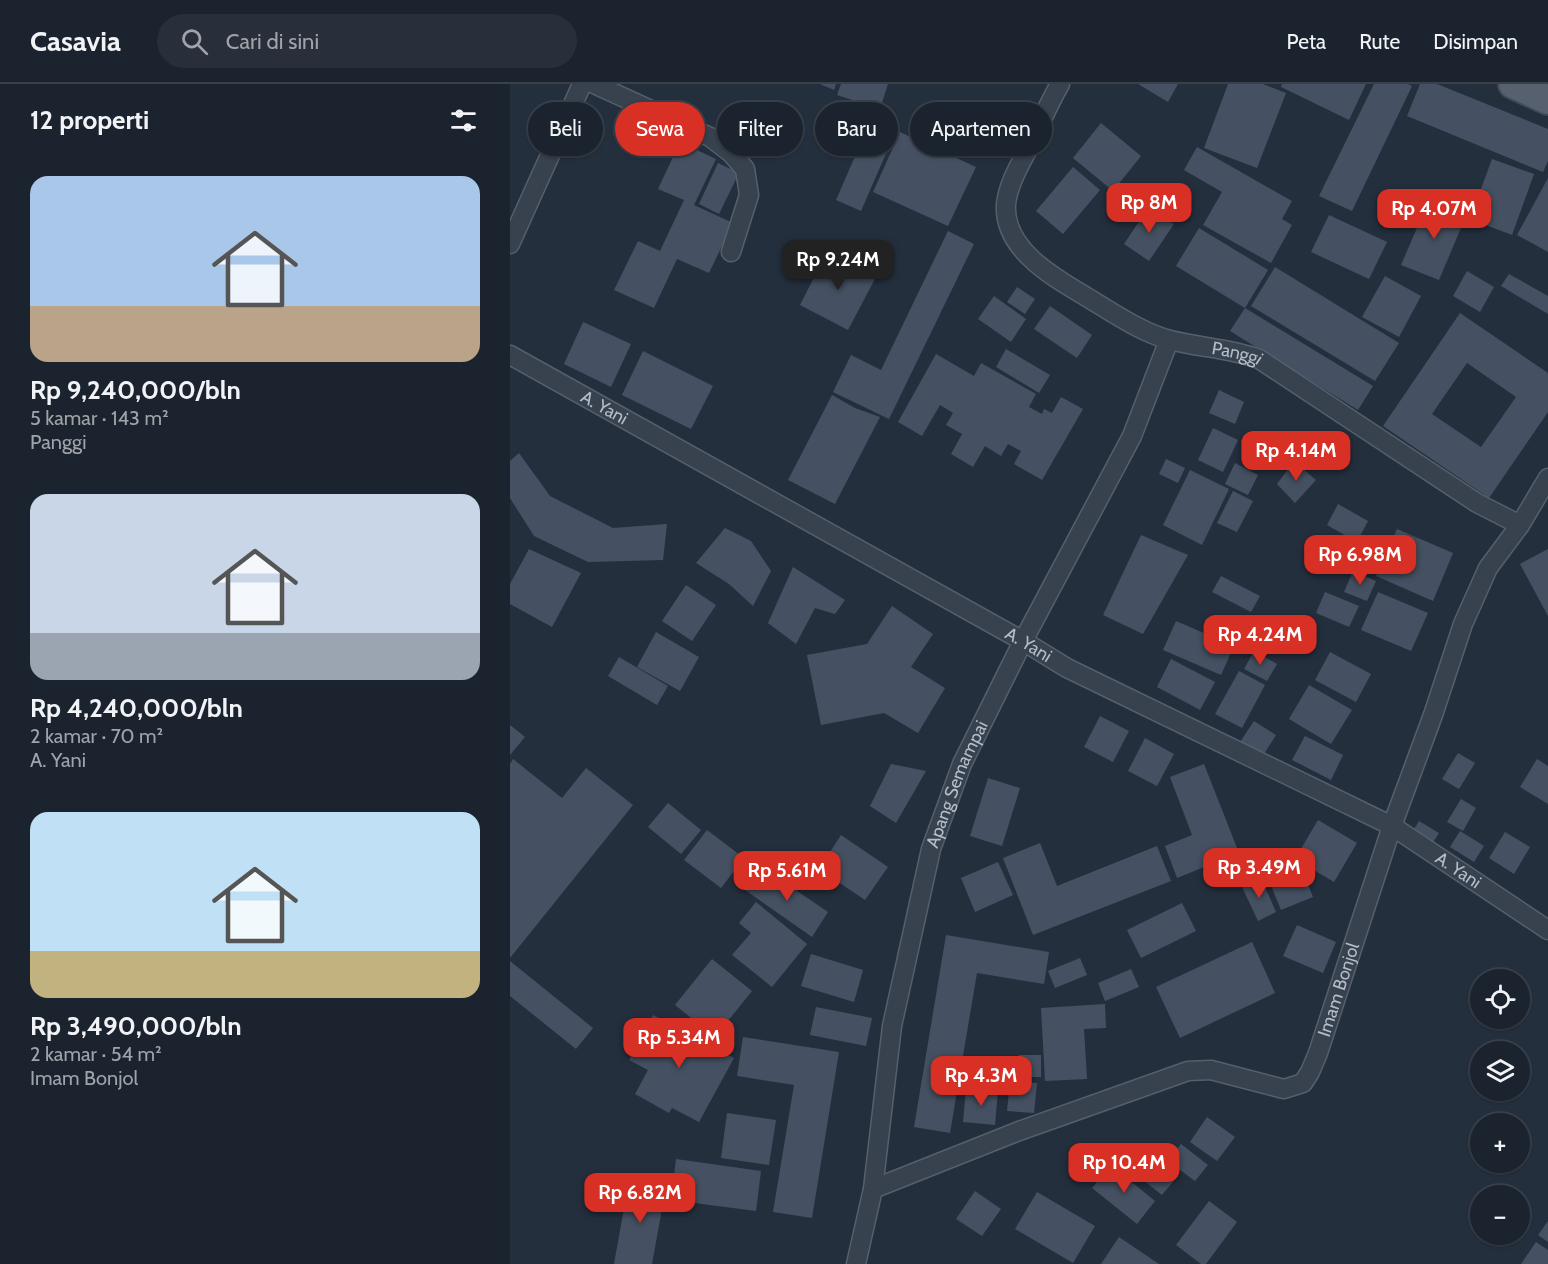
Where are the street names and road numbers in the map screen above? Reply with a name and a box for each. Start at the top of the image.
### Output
street label: Panggi [1210,337,1267,369]
street label: A. Yani [577,386,632,429]
street label: A. Yani [1001,622,1056,667]
street label: Apang Semampai [921,717,993,851]
street label: A. Yani [1431,847,1485,893]
street label: Imam Bonjol [1313,939,1364,1039]

